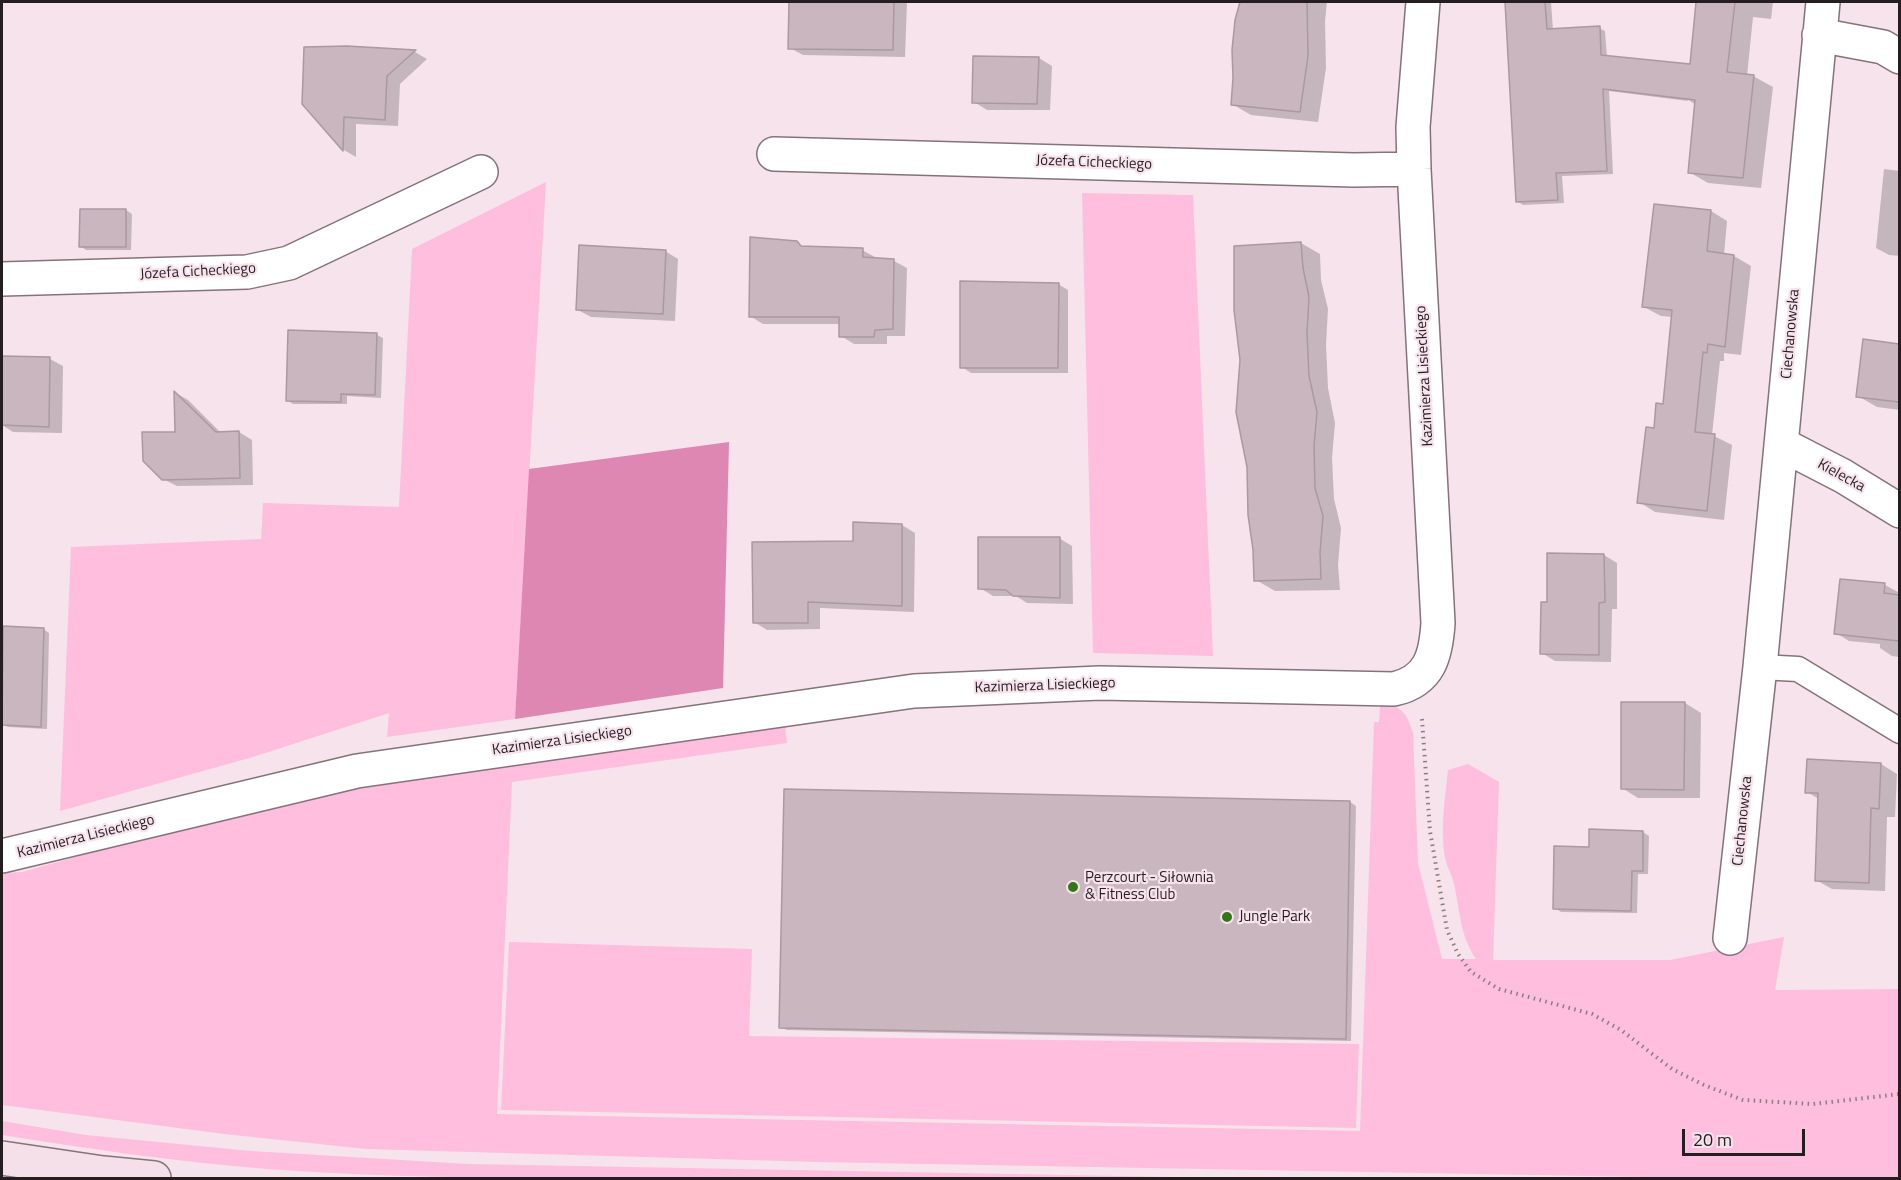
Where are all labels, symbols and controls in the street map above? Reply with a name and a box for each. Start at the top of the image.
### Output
street label: Józefa Cicheckiego [1036,152,1152,174]
street label: Józefa Cicheckiego [140,260,256,284]
street label: Ciechanowska [1778,288,1804,380]
street label: Kazimierza Lisieckiego [1412,305,1438,447]
street label: Kielecka [1814,456,1868,496]
street label: Kazimierza Lisieckiego [974,675,1116,697]
street label: Kazimierza Lisieckiego [491,722,633,760]
street label: Ciechanowska [1729,775,1757,867]
street label: Kazimierza Lisieckiego [15,811,157,863]
place label: Perzcourt - Siłownia & Fitness Club [1085,869,1214,904]
marker: Perzcourt - Siłownia & Fitness Club [1066,880,1080,894]
place label: Jungle Park [1239,908,1310,926]
marker: Jungle Park [1220,910,1234,924]
scale bar [1685,1117,1808,1155]
text: 20 m [1693,1126,1732,1153]

